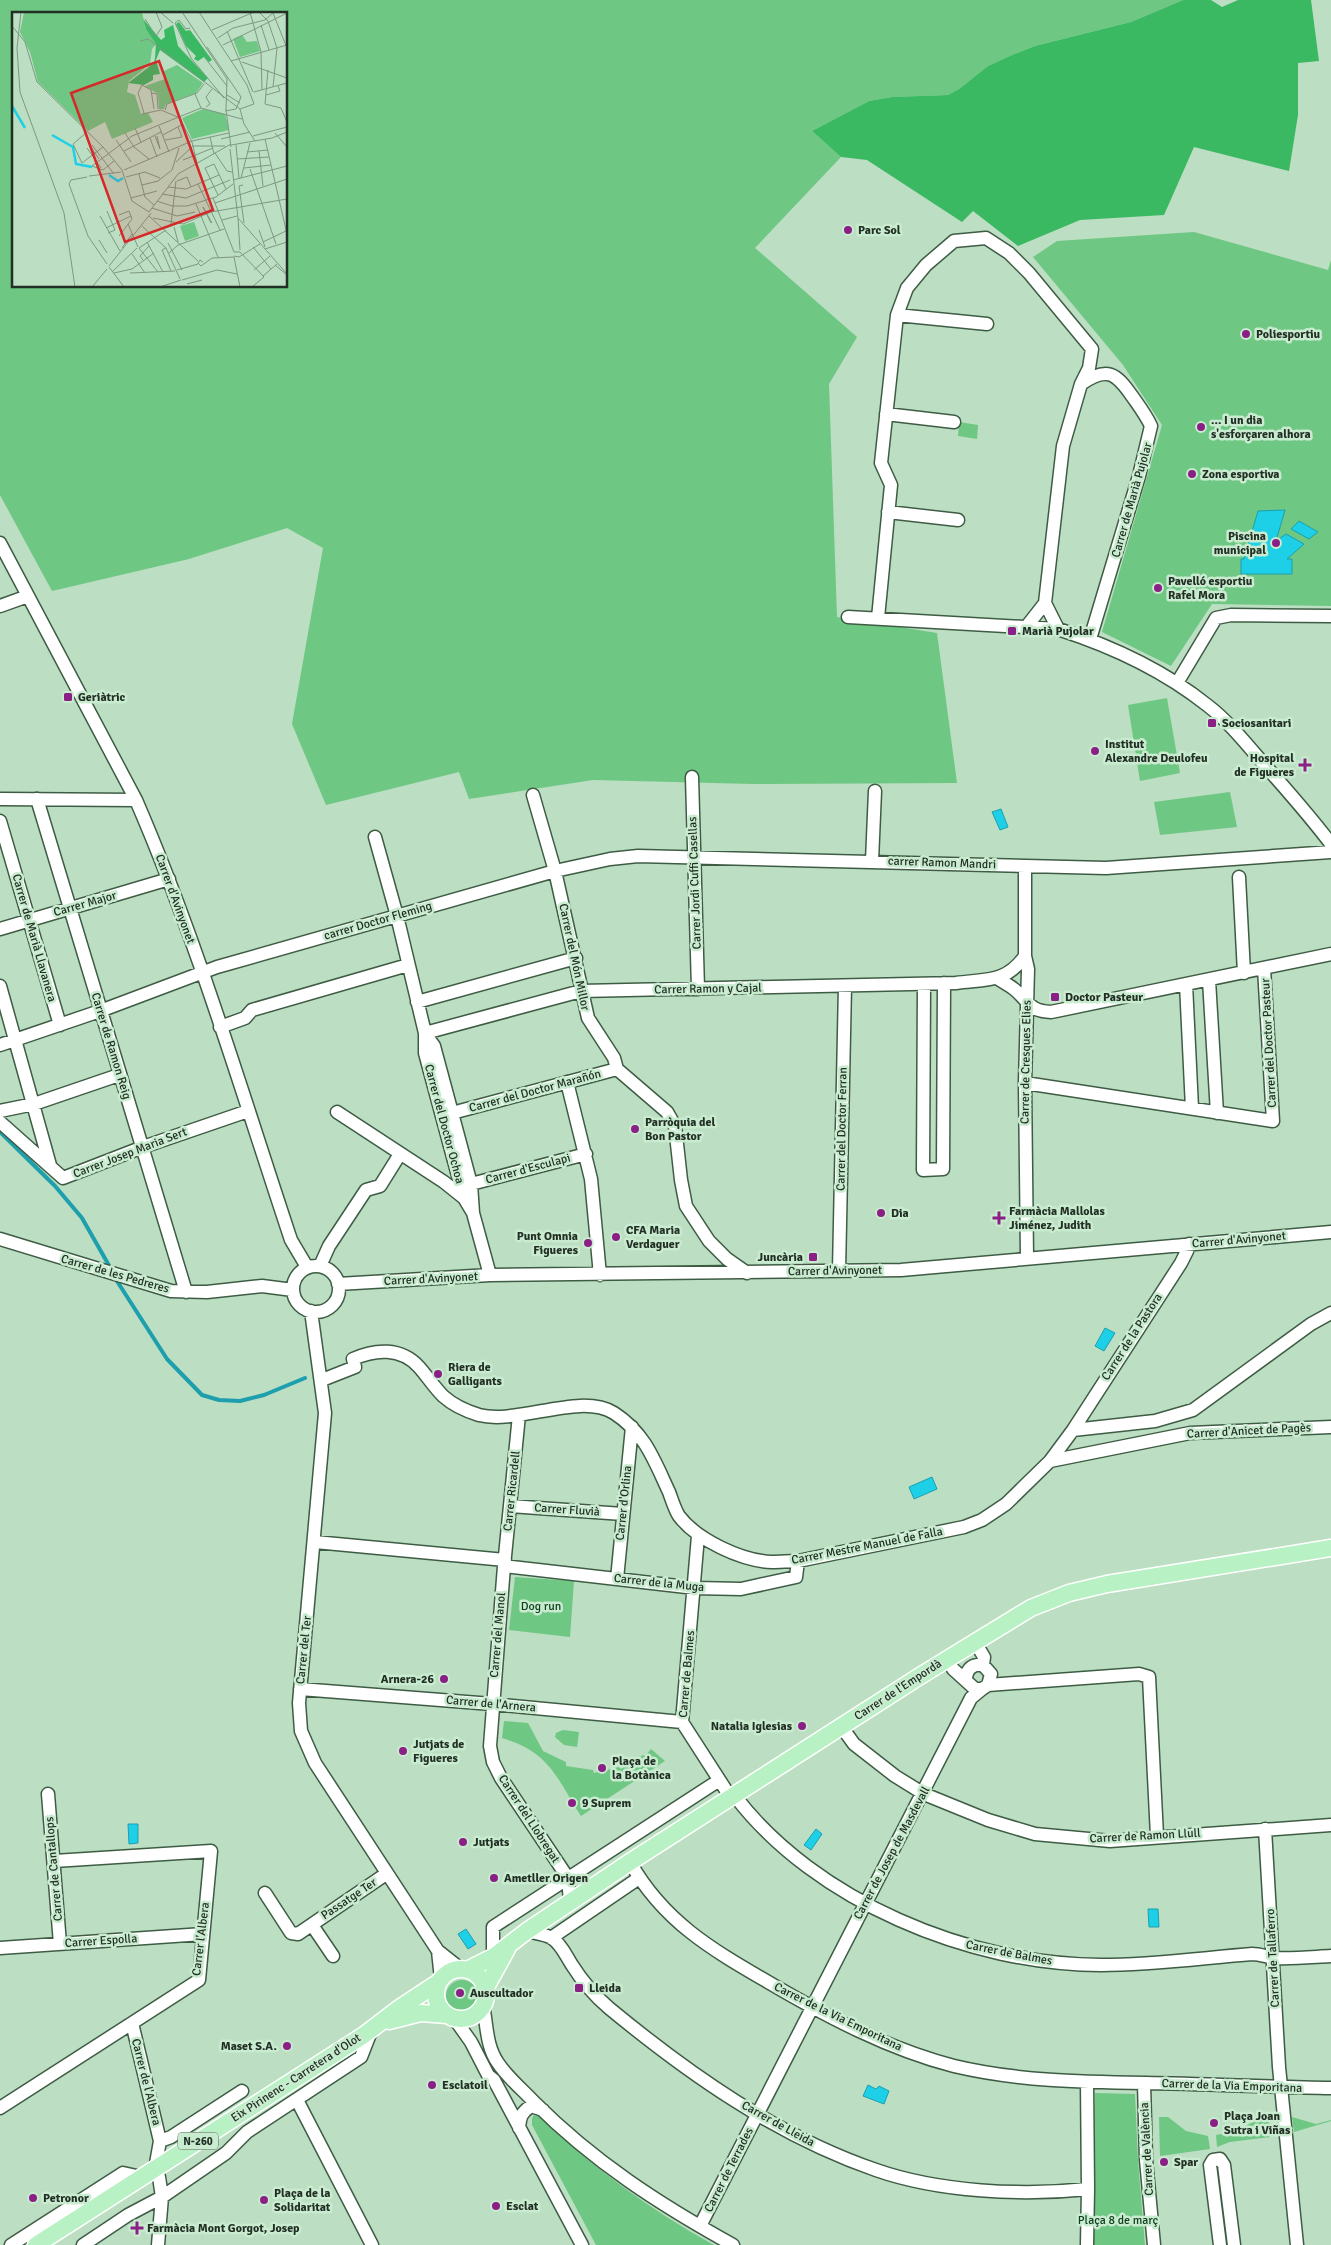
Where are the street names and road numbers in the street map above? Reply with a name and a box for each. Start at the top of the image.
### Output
street label: Carrer de Marià Pujolar [1108,440,1156,559]
street label: Carrer Jordi Cuffi Casellas [685,816,705,950]
street label: Carrer d'Avinyonet [152,852,198,946]
street label: carrer Ramon Mandri [888,854,996,872]
street label: Carrer de Marià Llavanera [9,872,59,1004]
street label: Carrer Major [52,888,119,920]
street label: carrer Doctor Fleming [322,898,434,944]
street label: Carrer del Món Millor [555,902,593,1012]
street label: Carrer del Doctor Pasteur [1258,977,1280,1108]
street label: Carrer Ramon y Cajal [654,981,762,997]
street label: Carrer de Ramon Reig [88,991,134,1101]
street label: Carrer de Cresques Elies [1017,1000,1035,1124]
street label: Carrer del Doctor Ochoa [421,1063,467,1185]
street label: Carrer del Doctor Marañón [467,1066,603,1116]
street label: Carrer del Doctor Ferran [833,1067,851,1191]
street label: Carrer Josep Maria Sert [71,1124,189,1182]
street label: Carrer d'Esculapi [484,1150,572,1188]
street label: Carrer d'Avinyonet [1191,1228,1287,1252]
street label: Carrer de les Pedreres [59,1251,171,1297]
street label: Carrer d'Avinyonet [788,1263,882,1279]
street label: Carrer d'Avinyonet [384,1269,478,1289]
street label: Carrer de la Pastora [1098,1291,1166,1383]
street label: Carrer d'Anicet de Pagès [1186,1420,1312,1442]
street label: Carrer Ricardell [500,1450,524,1532]
street label: Carrer d'Orlina [613,1465,635,1541]
street label: Carrer Fluvià [534,1500,600,1520]
street label: Carrer Mestre Manuel de Falla [790,1524,944,1568]
street label: Carrer de la Muga [613,1571,705,1595]
street label: Carrer del Manol [487,1591,509,1678]
street label: Carrer del Ter [293,1614,315,1685]
street label: Carrer de Balmes [676,1630,698,1718]
street label: Carrer de l'Empordà [851,1656,945,1724]
street label: Carrer de l'Arnera [445,1693,537,1715]
street label: Carrer del Llobregat [495,1772,563,1866]
street label: Carrer de Josep de Masdevall [851,1784,934,1922]
street label: Carrer de Cantallops [42,1816,66,1922]
street label: Carrer de Ramon Llull [1089,1826,1201,1846]
street label: Passatge Ter [318,1875,380,1923]
street label: Carrer l'Albera [189,1901,213,1977]
street label: Carrer de Tallaferro [1263,1908,1283,2008]
street label: Carrer Espolla [64,1931,138,1951]
street label: Carrer de Balmes [965,1937,1053,1969]
street label: Carrer de la Via Emporitana [771,1979,905,2055]
street label: Eix Pirinenc - Carretera d'Olot [228,2030,364,2126]
street label: Carrer de l'Albera [128,2037,164,2127]
street label: Carrer de la Via Emporitana [1161,2076,1303,2096]
street label: Carrer de Lleida [739,2098,817,2150]
street label: Carrer de València [1137,2102,1157,2196]
street label: Carrer de Terrades [701,2125,757,2215]
road number: N-260 [178,2132,218,2150]

